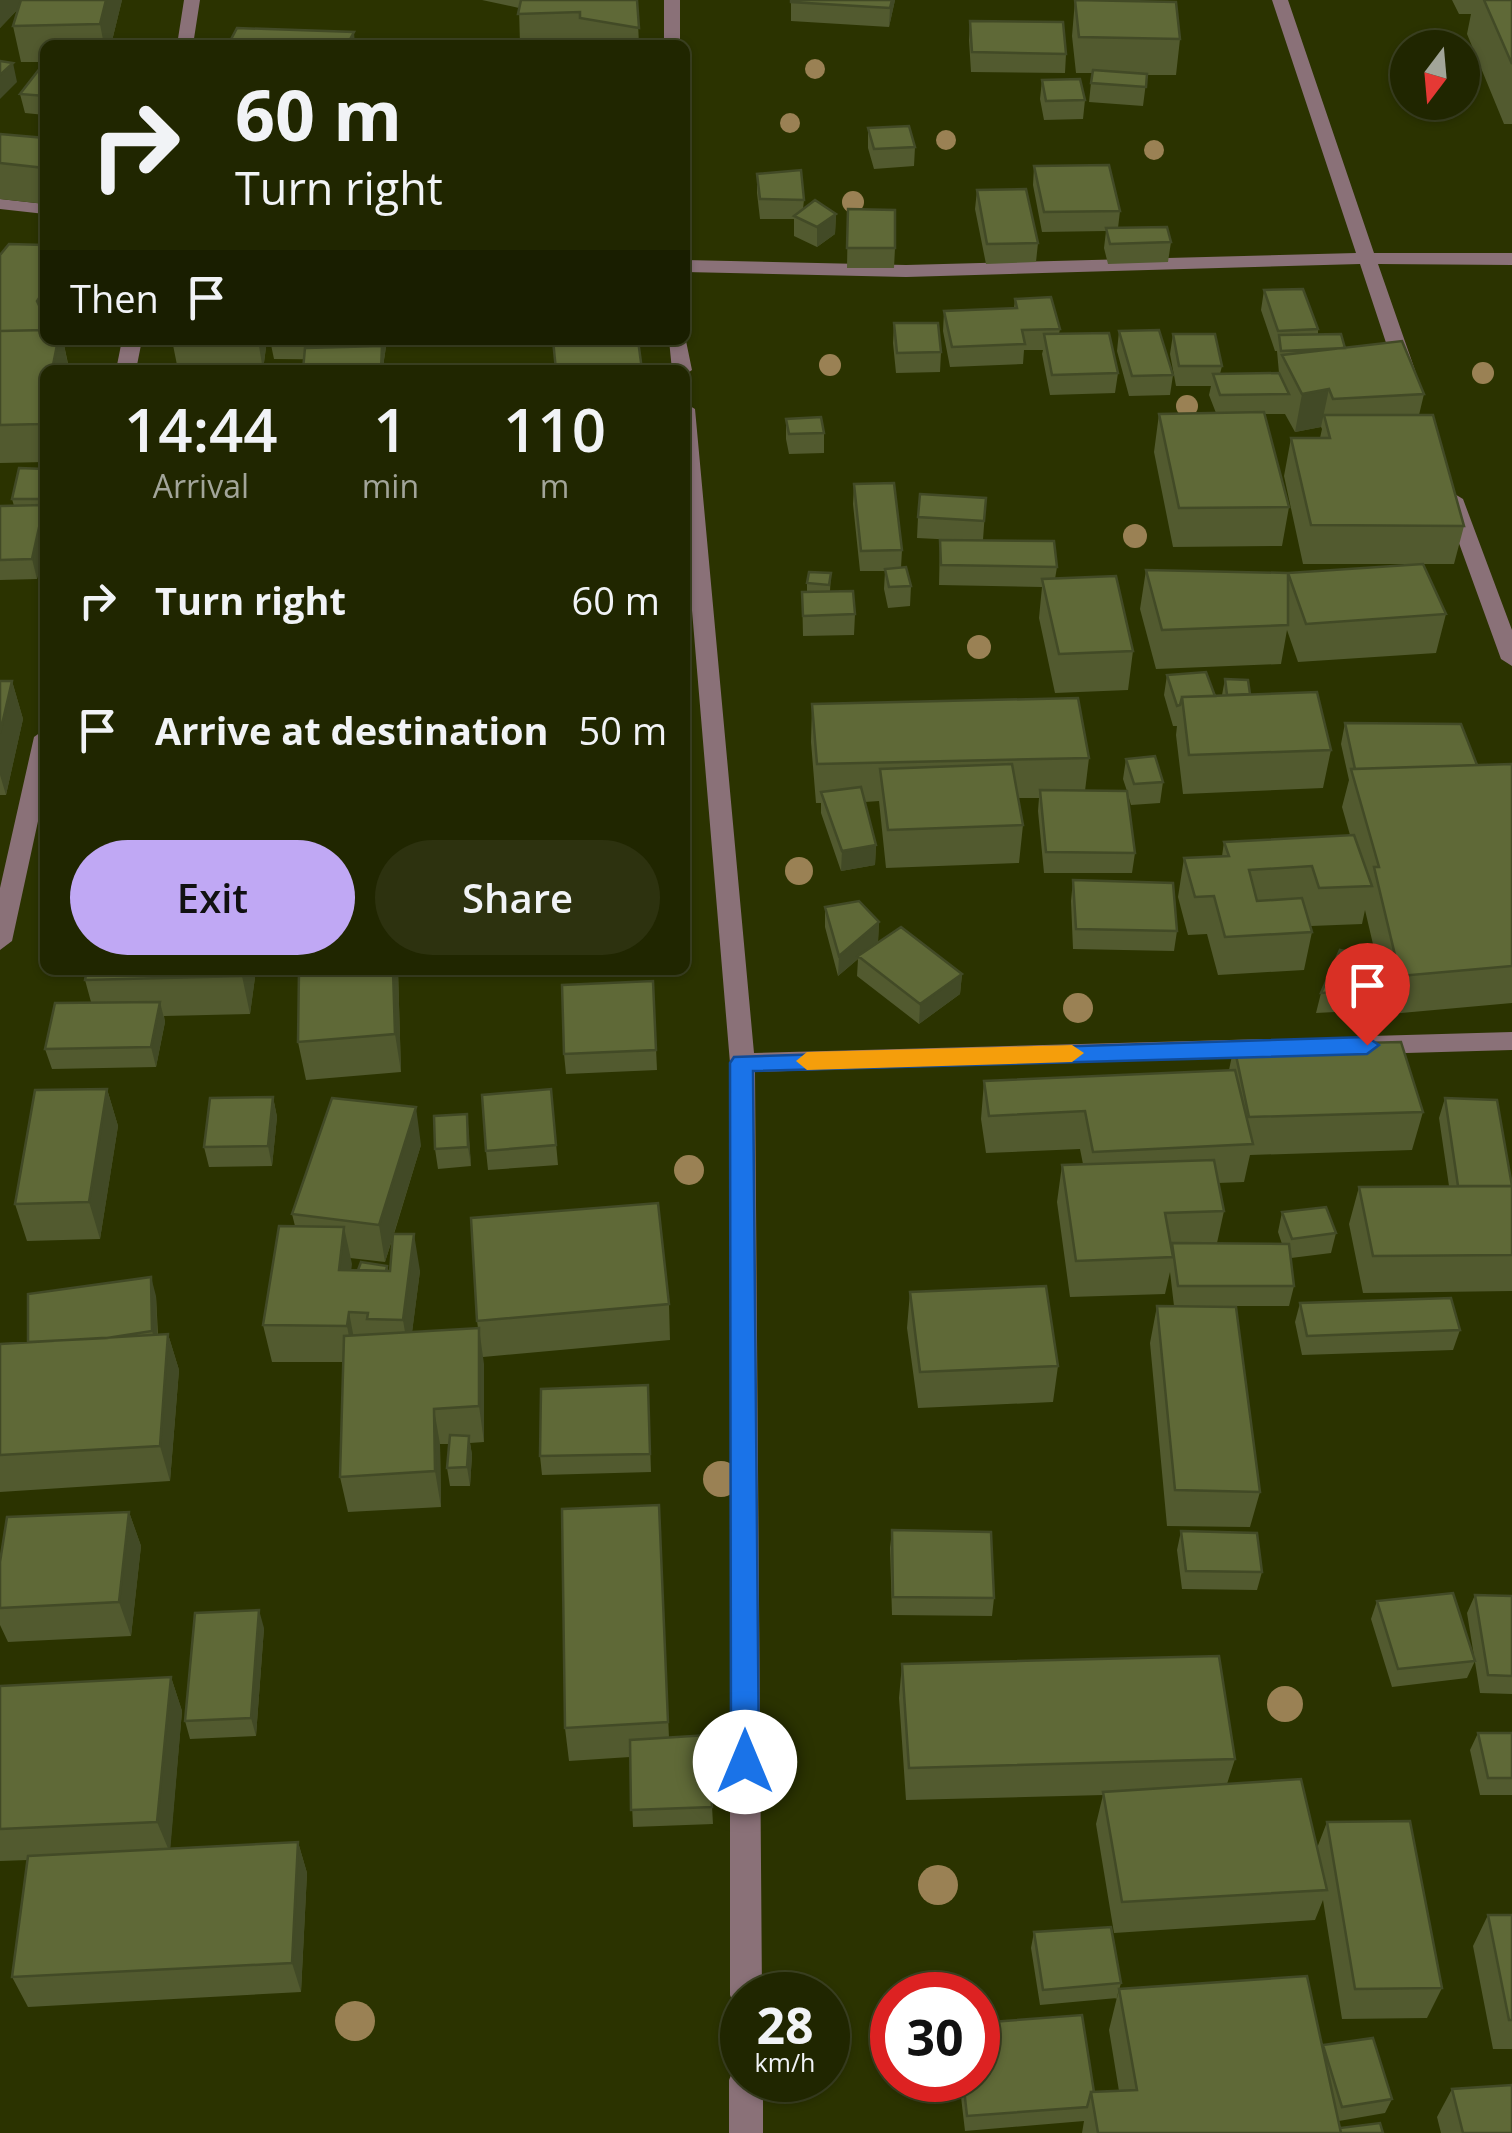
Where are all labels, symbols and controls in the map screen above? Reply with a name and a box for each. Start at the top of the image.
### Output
north arrow [1390,30,1480,120]
map controls [1390,30,1480,120]
text: 60 m [235,66,402,162]
icon: right [70,80,200,210]
text: Turn right [235,157,443,218]
icon: arrive [179,270,234,325]
text: Then [70,272,159,324]
text: 14:44 [124,388,278,470]
text: 1 [373,388,408,470]
text: 110 [503,388,606,470]
text: Arrival [153,464,249,507]
text: min [362,464,419,507]
text: m [540,464,569,507]
icon: right [70,573,125,628]
text: Turn right [155,574,346,626]
text: 60 m [571,574,660,626]
icon: arrive [70,703,125,758]
text: Arrive at destination [155,704,549,756]
text: 50 m [579,704,667,756]
button: Exit [70,840,355,955]
button: Share [375,840,660,955]
pin [1325,943,1410,1046]
icon: arrive [1340,958,1395,1013]
position arrow [693,1710,797,1814]
speed limit sign: 30 [870,1972,1000,2102]
text: 28 [756,1991,814,2059]
text: km/h [755,2045,815,2079]

